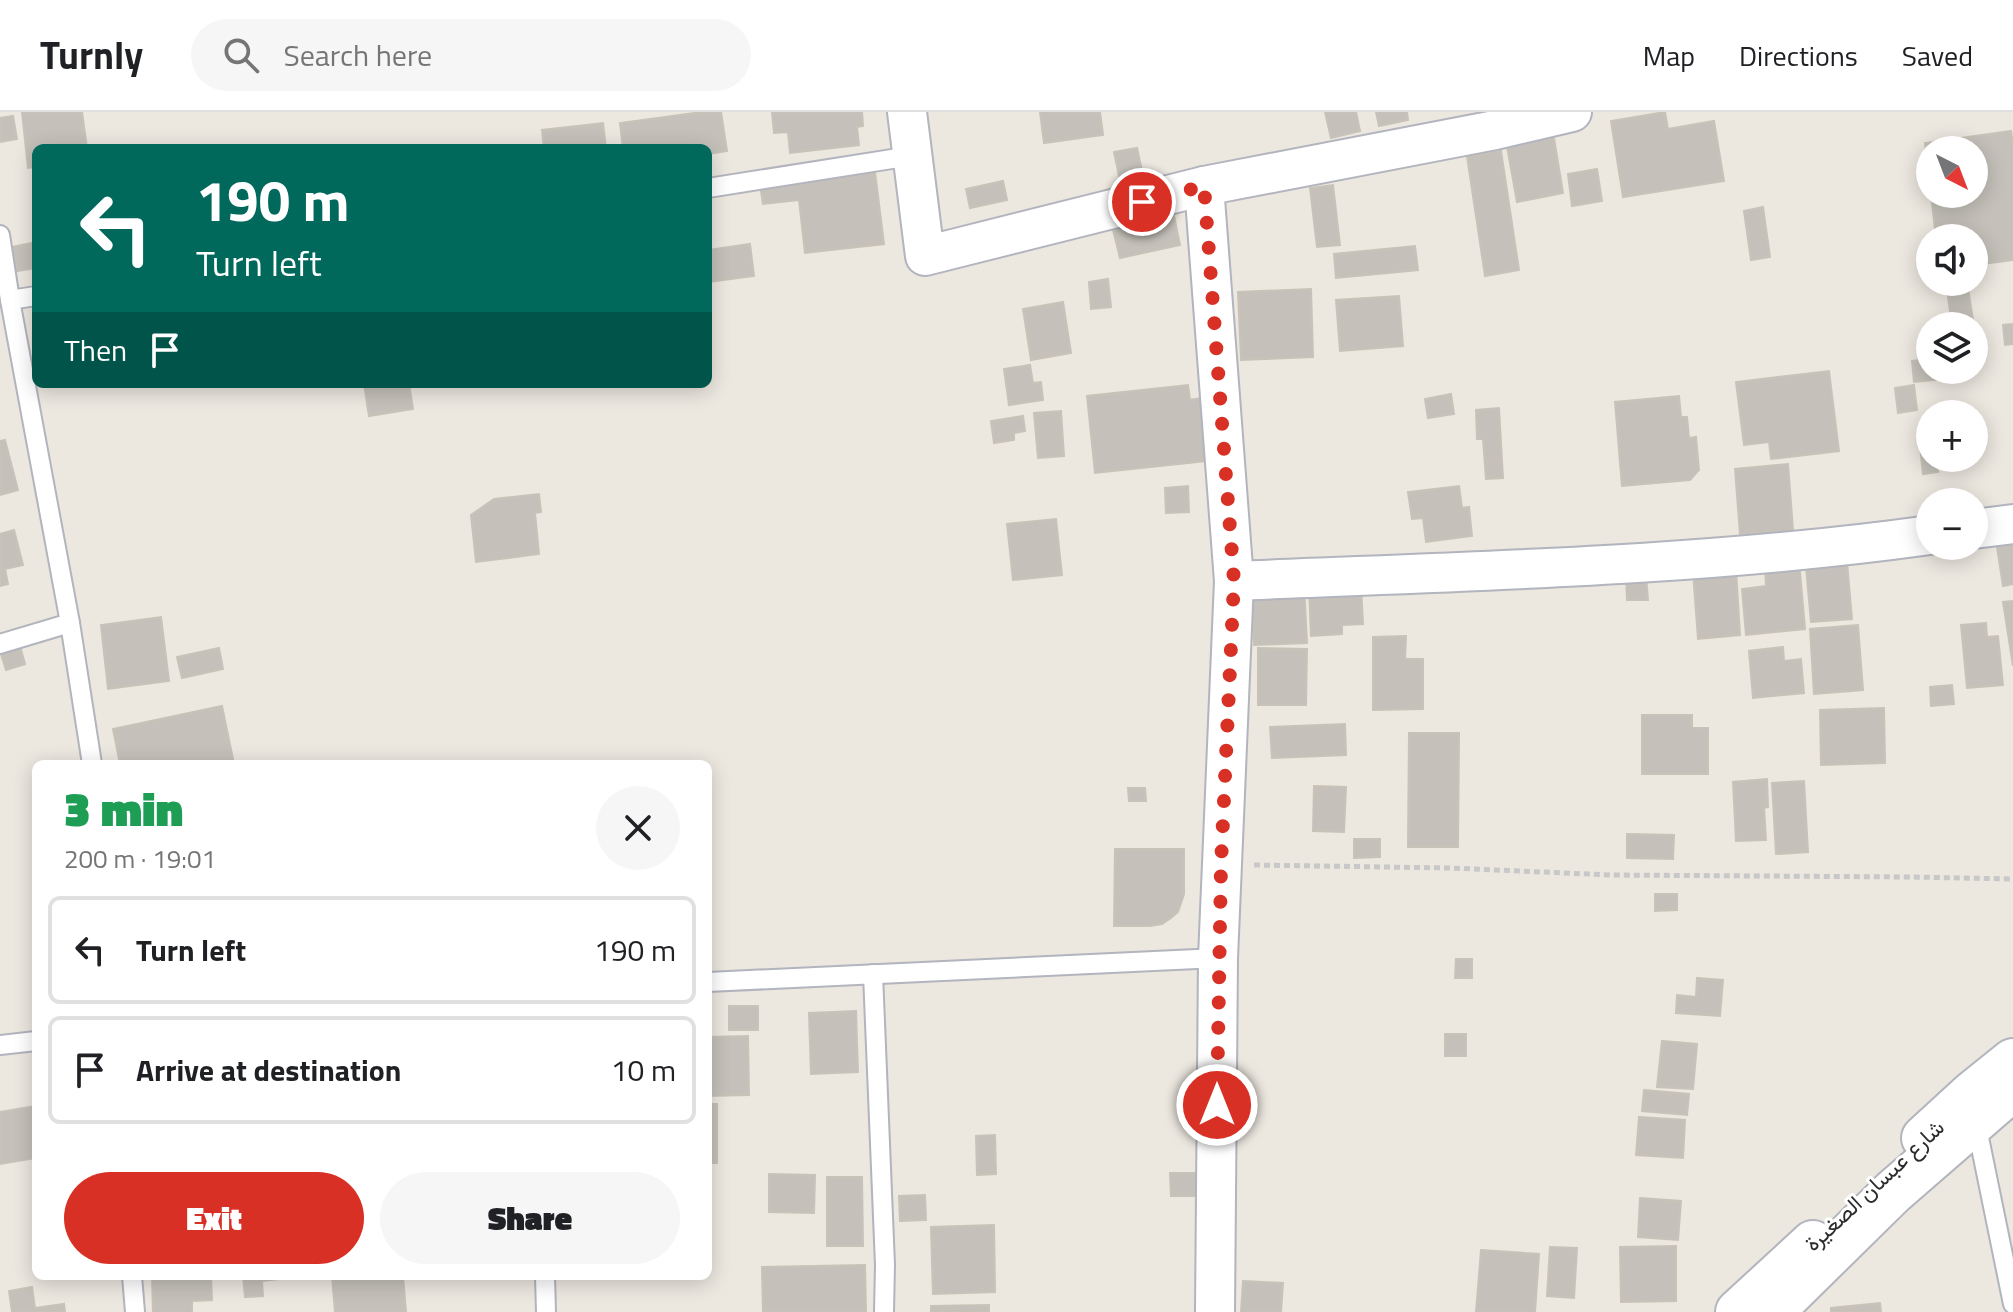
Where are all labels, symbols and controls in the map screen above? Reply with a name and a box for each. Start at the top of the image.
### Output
search box [191,19,751,91]
text: Turnly [40,26,143,84]
text: Search here [283,32,432,78]
icon: search [219,33,263,77]
text: Map [1643,34,1695,77]
text: Directions [1739,34,1858,77]
text: Saved [1902,34,1973,77]
north arrow [1916,136,1988,208]
map controls [1916,136,1988,560]
text: 190 m [196,158,349,243]
pin [1108,168,1176,236]
icon: left [64,176,168,280]
icon: arrive [1120,180,1164,224]
button: sound [1916,224,1988,296]
text: Turn left [196,235,322,290]
button: layers [1916,312,1988,384]
text: Then [64,327,127,373]
icon: arrive [143,328,187,372]
button: + [1916,400,1988,472]
button: − [1916,488,1988,560]
text: 3 min [64,772,183,845]
button: close [596,786,680,870]
text: 200 m · 19:01 [64,839,216,878]
text: Turn left [136,927,246,973]
text: 190 m [594,927,676,973]
icon: left [68,928,112,972]
text: Arrive at destination [136,1047,401,1093]
text: 10 m [611,1047,676,1093]
icon: arrive [68,1048,112,1092]
position arrow [1175,1063,1259,1147]
street label: شارع عبسان الصغيرة [1796,1111,1952,1259]
button: Exit [64,1172,364,1264]
button: Share [380,1172,680,1264]

